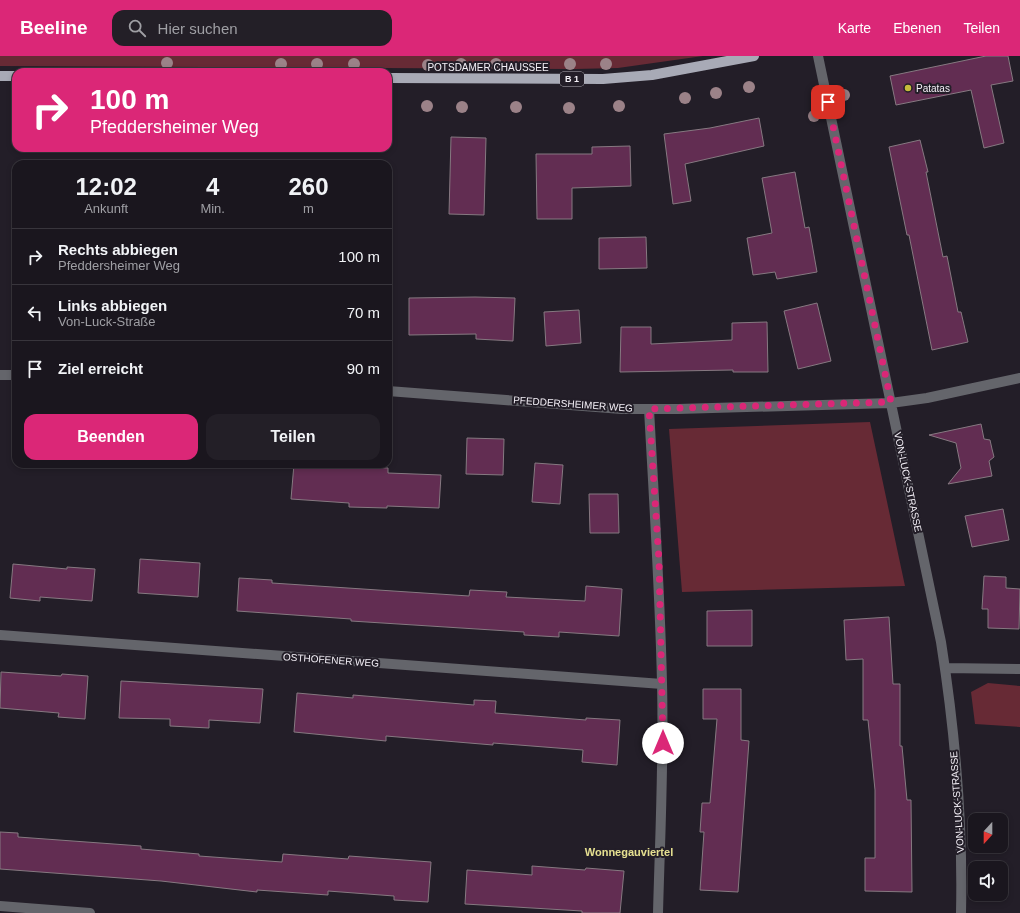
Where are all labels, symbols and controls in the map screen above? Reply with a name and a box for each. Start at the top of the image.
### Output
search box [112,10,392,46]
text: Beeline [20,17,88,38]
icon: search [126,17,148,39]
text: Hier suchen [158,20,238,37]
text: Karte [838,20,871,36]
text: Ebenen [893,20,941,36]
text: Teilen [963,20,1000,36]
street label: POTSDAMER CHAUSSEE [427,62,549,73]
road number: B 1 [560,72,584,86]
marker: Patatas [903,83,913,93]
place label: Patatas [916,83,950,94]
icon: right [24,84,76,136]
text: 100 m [90,84,169,115]
pin [811,85,845,119]
icon: arrive [817,91,839,113]
text: Pfeddersheimer Weg [90,117,259,137]
text: 12:02 [76,173,137,200]
text: 4 [206,173,219,200]
text: 260 [288,173,329,200]
text: Ankunft [84,201,128,216]
text: Min. [200,201,225,216]
text: m [303,201,314,216]
text: Rechts abbiegen [58,241,178,258]
icon: right [24,246,46,268]
text: 100 m [338,248,380,265]
text: Pfeddersheimer Weg [58,258,180,273]
text: Links abbiegen [58,297,167,314]
icon: left [24,302,46,324]
text: 70 m [347,304,380,321]
text: Von-Luck-Straße [58,314,156,329]
icon: arrive [24,358,46,380]
text: Ziel erreicht [58,360,143,377]
text: 90 m [347,360,380,377]
street label: PFEDDERSHEIMER WEG [513,394,633,414]
button: Beenden [24,414,198,460]
button: Teilen [206,414,380,460]
street label: VON-LUCK-STRASSE [892,431,924,533]
street label: OSTHOFENER WEG [283,651,380,669]
position arrow [642,722,684,764]
street label: VON-LUCK-STRASSE [948,751,966,853]
north arrow [968,813,1008,853]
map controls [968,813,1008,901]
district label: Wonnegauviertel [585,846,673,858]
button: sound [968,861,1008,901]

